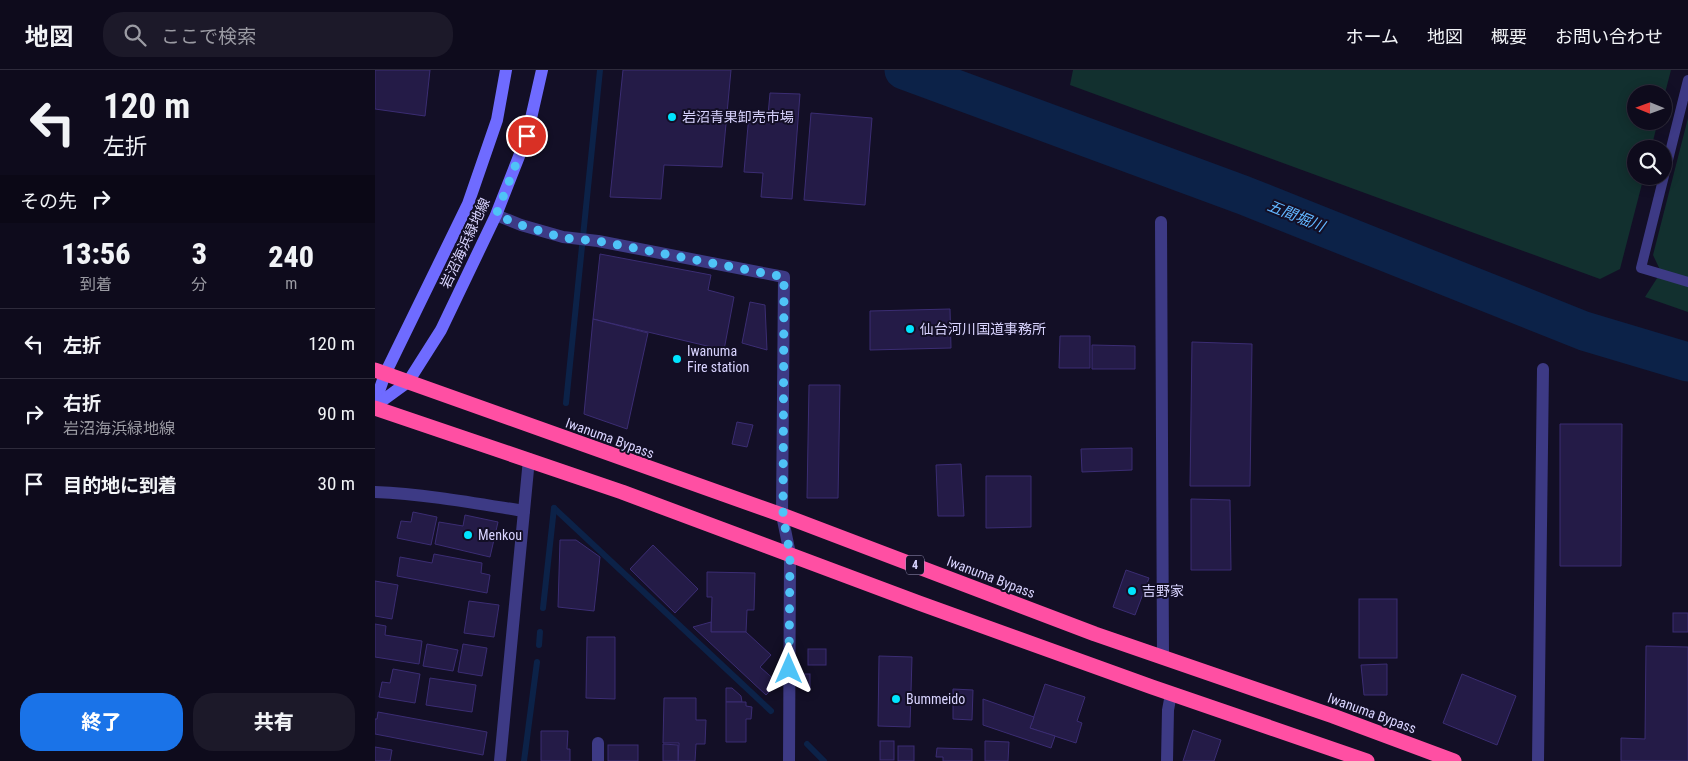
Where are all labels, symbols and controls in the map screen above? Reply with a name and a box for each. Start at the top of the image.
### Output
search box [103,12,453,57]
icon: search [121,21,149,49]
text: 地図 [25,23,73,51]
text: ここで検索 [161,25,256,48]
text: ホーム [1346,26,1399,47]
text: 地図 [1427,26,1463,47]
text: 概要 [1491,26,1527,47]
text: お問い合わせ [1555,26,1663,47]
north arrow [1627,85,1673,130]
map controls [1627,85,1672,185]
text: 120 m [103,86,190,127]
icon: left [20,90,85,155]
place label: 岩沼青果卸売市場 [682,109,794,125]
marker: 岩沼青果卸売市場 [666,111,678,123]
pin [506,115,548,157]
icon: arrive [513,122,541,150]
text: 左折 [103,134,147,159]
button: search [1627,140,1672,185]
icon: right [87,185,115,213]
text: その先 [20,190,77,213]
street label: 岩沼海浜緑地線 [437,195,493,291]
water label: 五間堀川 [1265,196,1329,236]
text: 13:56 [61,236,130,271]
text: 3 [192,236,207,271]
text: 240 [268,239,314,274]
text: m [285,274,297,293]
text: 到着 [80,275,112,294]
text: 分 [191,275,207,294]
place label: 仙台河川国道事務所 [920,321,1046,337]
marker: 仙台河川国道事務所 [904,323,916,335]
icon: left [20,330,48,358]
text: 120 m [308,332,355,355]
text: 左折 [63,334,101,357]
place label: Iwanuma Fire station [687,343,749,375]
marker: Iwanuma Fire station [671,353,683,365]
text: 右折 [63,392,101,415]
icon: right [20,400,48,428]
text: 90 m [318,402,355,425]
street label: Iwanuma Bypass [563,415,657,461]
text: 岩沼海浜緑地線 [63,419,175,438]
icon: arrive [20,470,48,498]
text: 30 m [318,472,355,495]
text: 目的地に到着 [63,474,177,497]
place label: Menkou [478,527,522,543]
marker: Menkou [462,529,474,541]
street label: Iwanuma Bypass [945,553,1037,601]
road number: 4 [906,556,924,574]
place label: 吉野家 [1142,583,1184,599]
marker: 吉野家 [1126,585,1138,597]
position arrow [762,642,814,694]
street label: Iwanuma Bypass [1325,690,1419,736]
place label: Bummeido [906,691,965,707]
button: 終了 [20,693,183,751]
button: 共有 [193,693,355,751]
marker: Bummeido [890,693,902,705]

